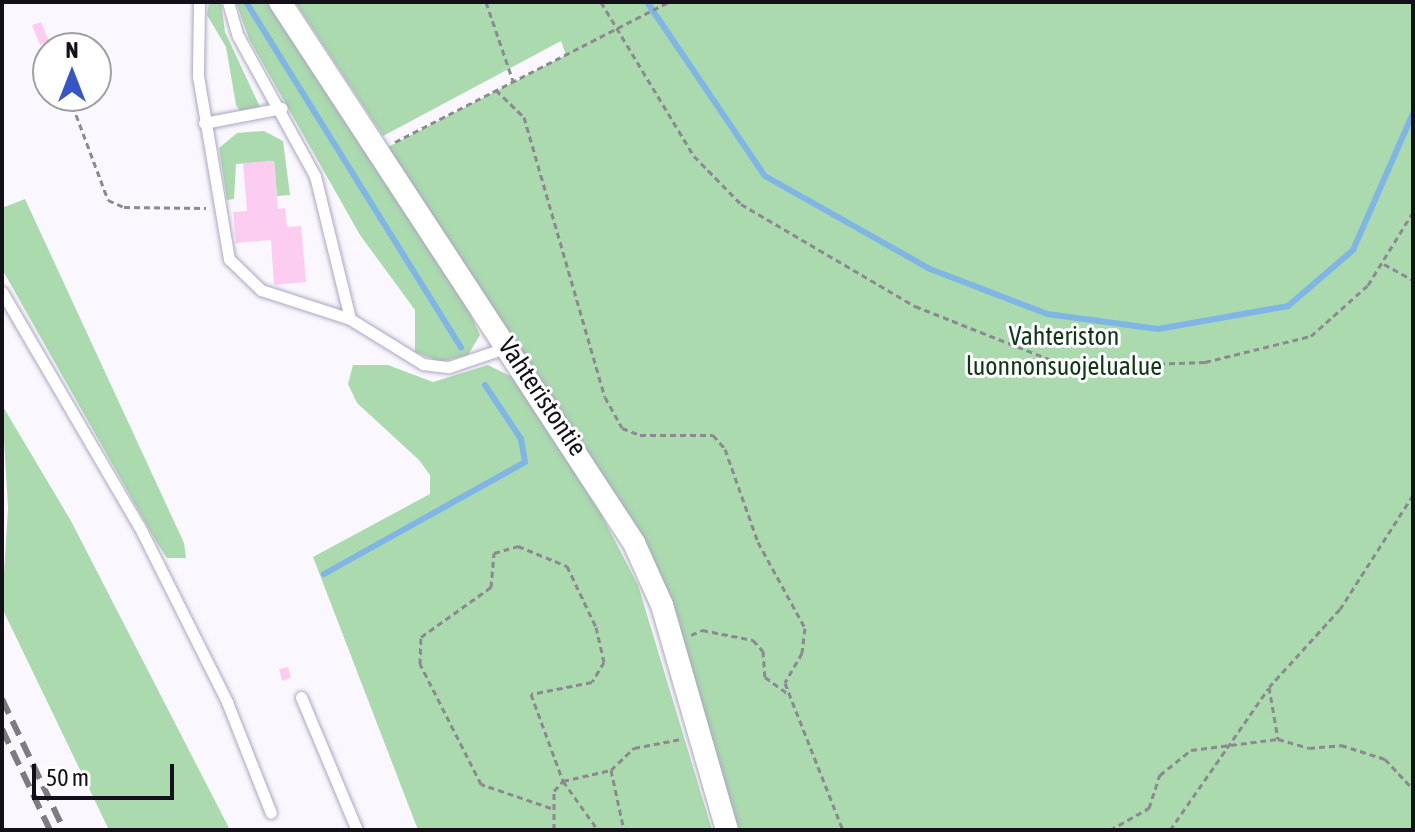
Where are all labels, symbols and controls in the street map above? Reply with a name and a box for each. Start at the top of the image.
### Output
north arrow [32,32,112,112]
text: N [66,37,78,63]
park label: Vahteriston luonnonsuojelualue [966,321,1162,382]
street label: Vahteristontie [491,332,593,462]
scale bar [36,748,178,798]
text: 50 m [46,764,89,791]

